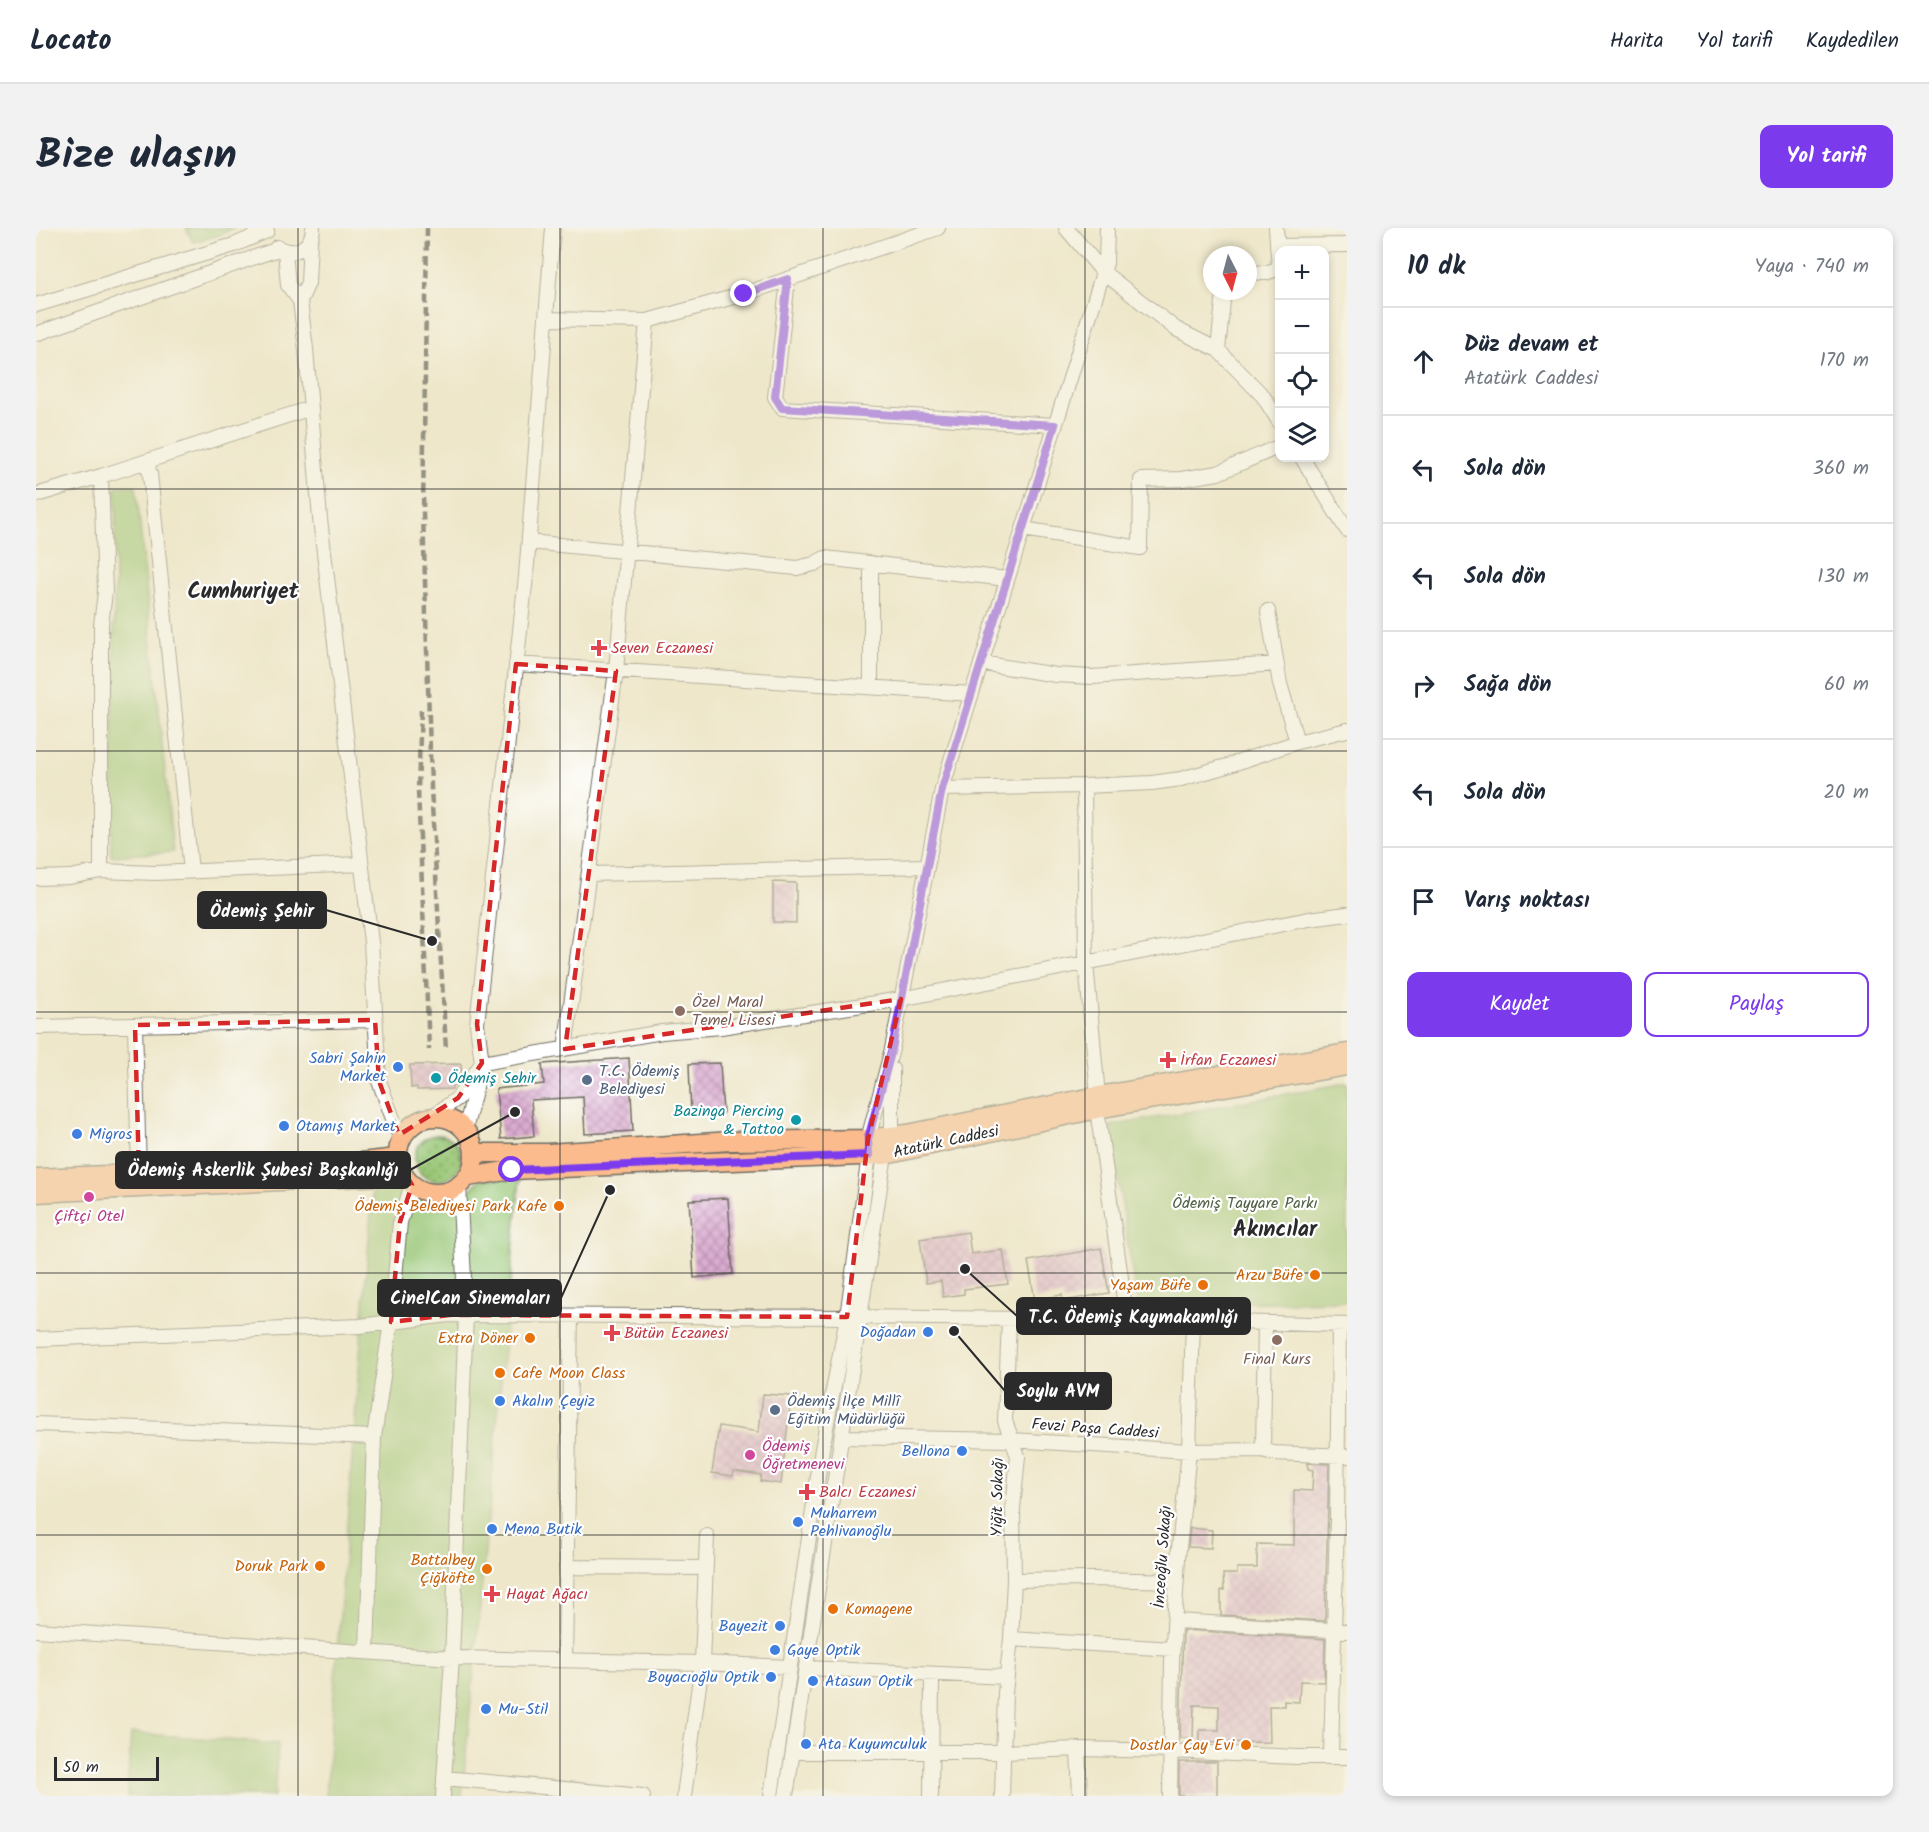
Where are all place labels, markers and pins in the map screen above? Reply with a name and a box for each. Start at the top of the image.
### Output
place label: Seven Eczanesi [611,636,714,661]
marker: Seven Eczanesi [592,641,606,655]
callout: Ödemiş Şehir [198,892,326,928]
place label: Özel Maral Temel Lisesi [692,990,776,1033]
marker: Özel Maral Temel Lisesi [673,1004,687,1018]
place label: Sabri Şahin Market [309,1046,387,1089]
place label: İrfan Eczanesi [1180,1048,1277,1073]
marker: İrfan Eczanesi [1161,1053,1175,1067]
place label: T.C. Ödemiş Belediyesi [599,1059,680,1102]
marker: Sabri Şahin Market [391,1060,405,1074]
place label: Ödemiş Sehir [448,1066,538,1091]
marker: Ödemiş Sehir [429,1071,443,1085]
marker: T.C. Ödemiş Belediyesi [580,1073,594,1087]
place label: Bazinga Piercing & Tattoo [673,1099,784,1142]
marker: Bazinga Piercing & Tattoo [789,1113,803,1127]
place label: Otamış Market [296,1114,397,1139]
marker: Otamış Market [277,1119,291,1133]
place label: Migros [89,1122,133,1147]
marker: Migros [70,1127,84,1141]
callout: Ödemiş Askerlik Şubesi Başkanlığı [116,1152,410,1188]
marker: Çiftçi Otel [82,1190,96,1204]
place label: Ödemiş Belediyesi Park Kafe [355,1194,547,1219]
marker: Ödemiş Belediyesi Park Kafe [552,1199,566,1213]
place label: Çiftçi Otel [54,1204,124,1229]
place label: Arzu Büfe [1236,1263,1303,1288]
marker: Arzu Büfe [1308,1268,1322,1282]
place label: Yaşam Büfe [1110,1273,1191,1298]
marker: Yaşam Büfe [1196,1278,1210,1292]
callout: Cine1Can Sinemaları [378,1280,561,1316]
callout: T.C. Ödemiş Kaymakamlığı [1017,1298,1250,1334]
place label: Doğadan [859,1320,916,1345]
place label: Bütün Eczanesi [624,1321,729,1346]
marker: Doğadan [921,1325,935,1339]
place label: Extra Döner [438,1326,520,1351]
marker: Bütün Eczanesi [605,1326,619,1340]
marker: Extra Döner [523,1331,537,1345]
marker: Final Kurs [1270,1333,1284,1347]
place label: Final Kurs [1243,1347,1311,1372]
place label: Cafe Moon Class [512,1361,626,1386]
marker: Cafe Moon Class [493,1366,507,1380]
callout: Soylu AVM [1005,1373,1111,1409]
place label: Akalın Çeyiz [512,1389,595,1414]
place label: Ödemiş İlçe Millî Eğitim Müdürlüğü [787,1389,905,1432]
marker: Akalın Çeyiz [493,1394,507,1408]
marker: Ödemiş İlçe Millî Eğitim Müdürlüğü [768,1403,782,1417]
place label: Ödemiş Öğretmenevi [762,1434,845,1477]
place label: Bellona [901,1439,950,1464]
marker: Bellona [955,1444,969,1458]
marker: Ödemiş Öğretmenevi [743,1448,757,1462]
place label: Balcı Eczanesi [819,1480,917,1505]
marker: Balcı Eczanesi [800,1485,814,1499]
place label: Muharrem Pehlivanoğlu [810,1501,892,1544]
marker: Muharrem Pehlivanoğlu [791,1515,805,1529]
place label: Mena Butik [504,1517,582,1542]
marker: Mena Butik [485,1522,499,1536]
place label: Battalbey Çiğköfte [410,1548,475,1591]
place label: Doruk Park [235,1554,308,1579]
marker: Doruk Park [313,1559,327,1573]
marker: Battalbey Çiğköfte [480,1562,494,1576]
place label: Hayat Ağacı [506,1582,588,1607]
marker: Hayat Ağacı [483,1585,501,1603]
place label: Komagene [845,1597,912,1622]
marker: Komagene [826,1602,840,1616]
place label: Bayezit [719,1614,769,1639]
marker: Bayezit [773,1619,787,1633]
place label: Gaye Optik [787,1638,861,1663]
marker: Gaye Optik [768,1643,782,1657]
place label: Boyacıoğlu Optik [647,1665,759,1690]
place label: Atasun Optik [825,1669,913,1694]
marker: Boyacıoğlu Optik [764,1670,778,1684]
marker: Atasun Optik [806,1674,820,1688]
place label: Mu-Stil [498,1697,548,1722]
marker: Mu-Stil [479,1702,493,1716]
place label: Ata Kuyumculuk [818,1732,927,1757]
place label: Dostlar Çay Evi [1129,1733,1235,1758]
marker: Ata Kuyumculuk [799,1737,813,1751]
marker: Dostlar Çay Evi [1239,1738,1253,1752]

